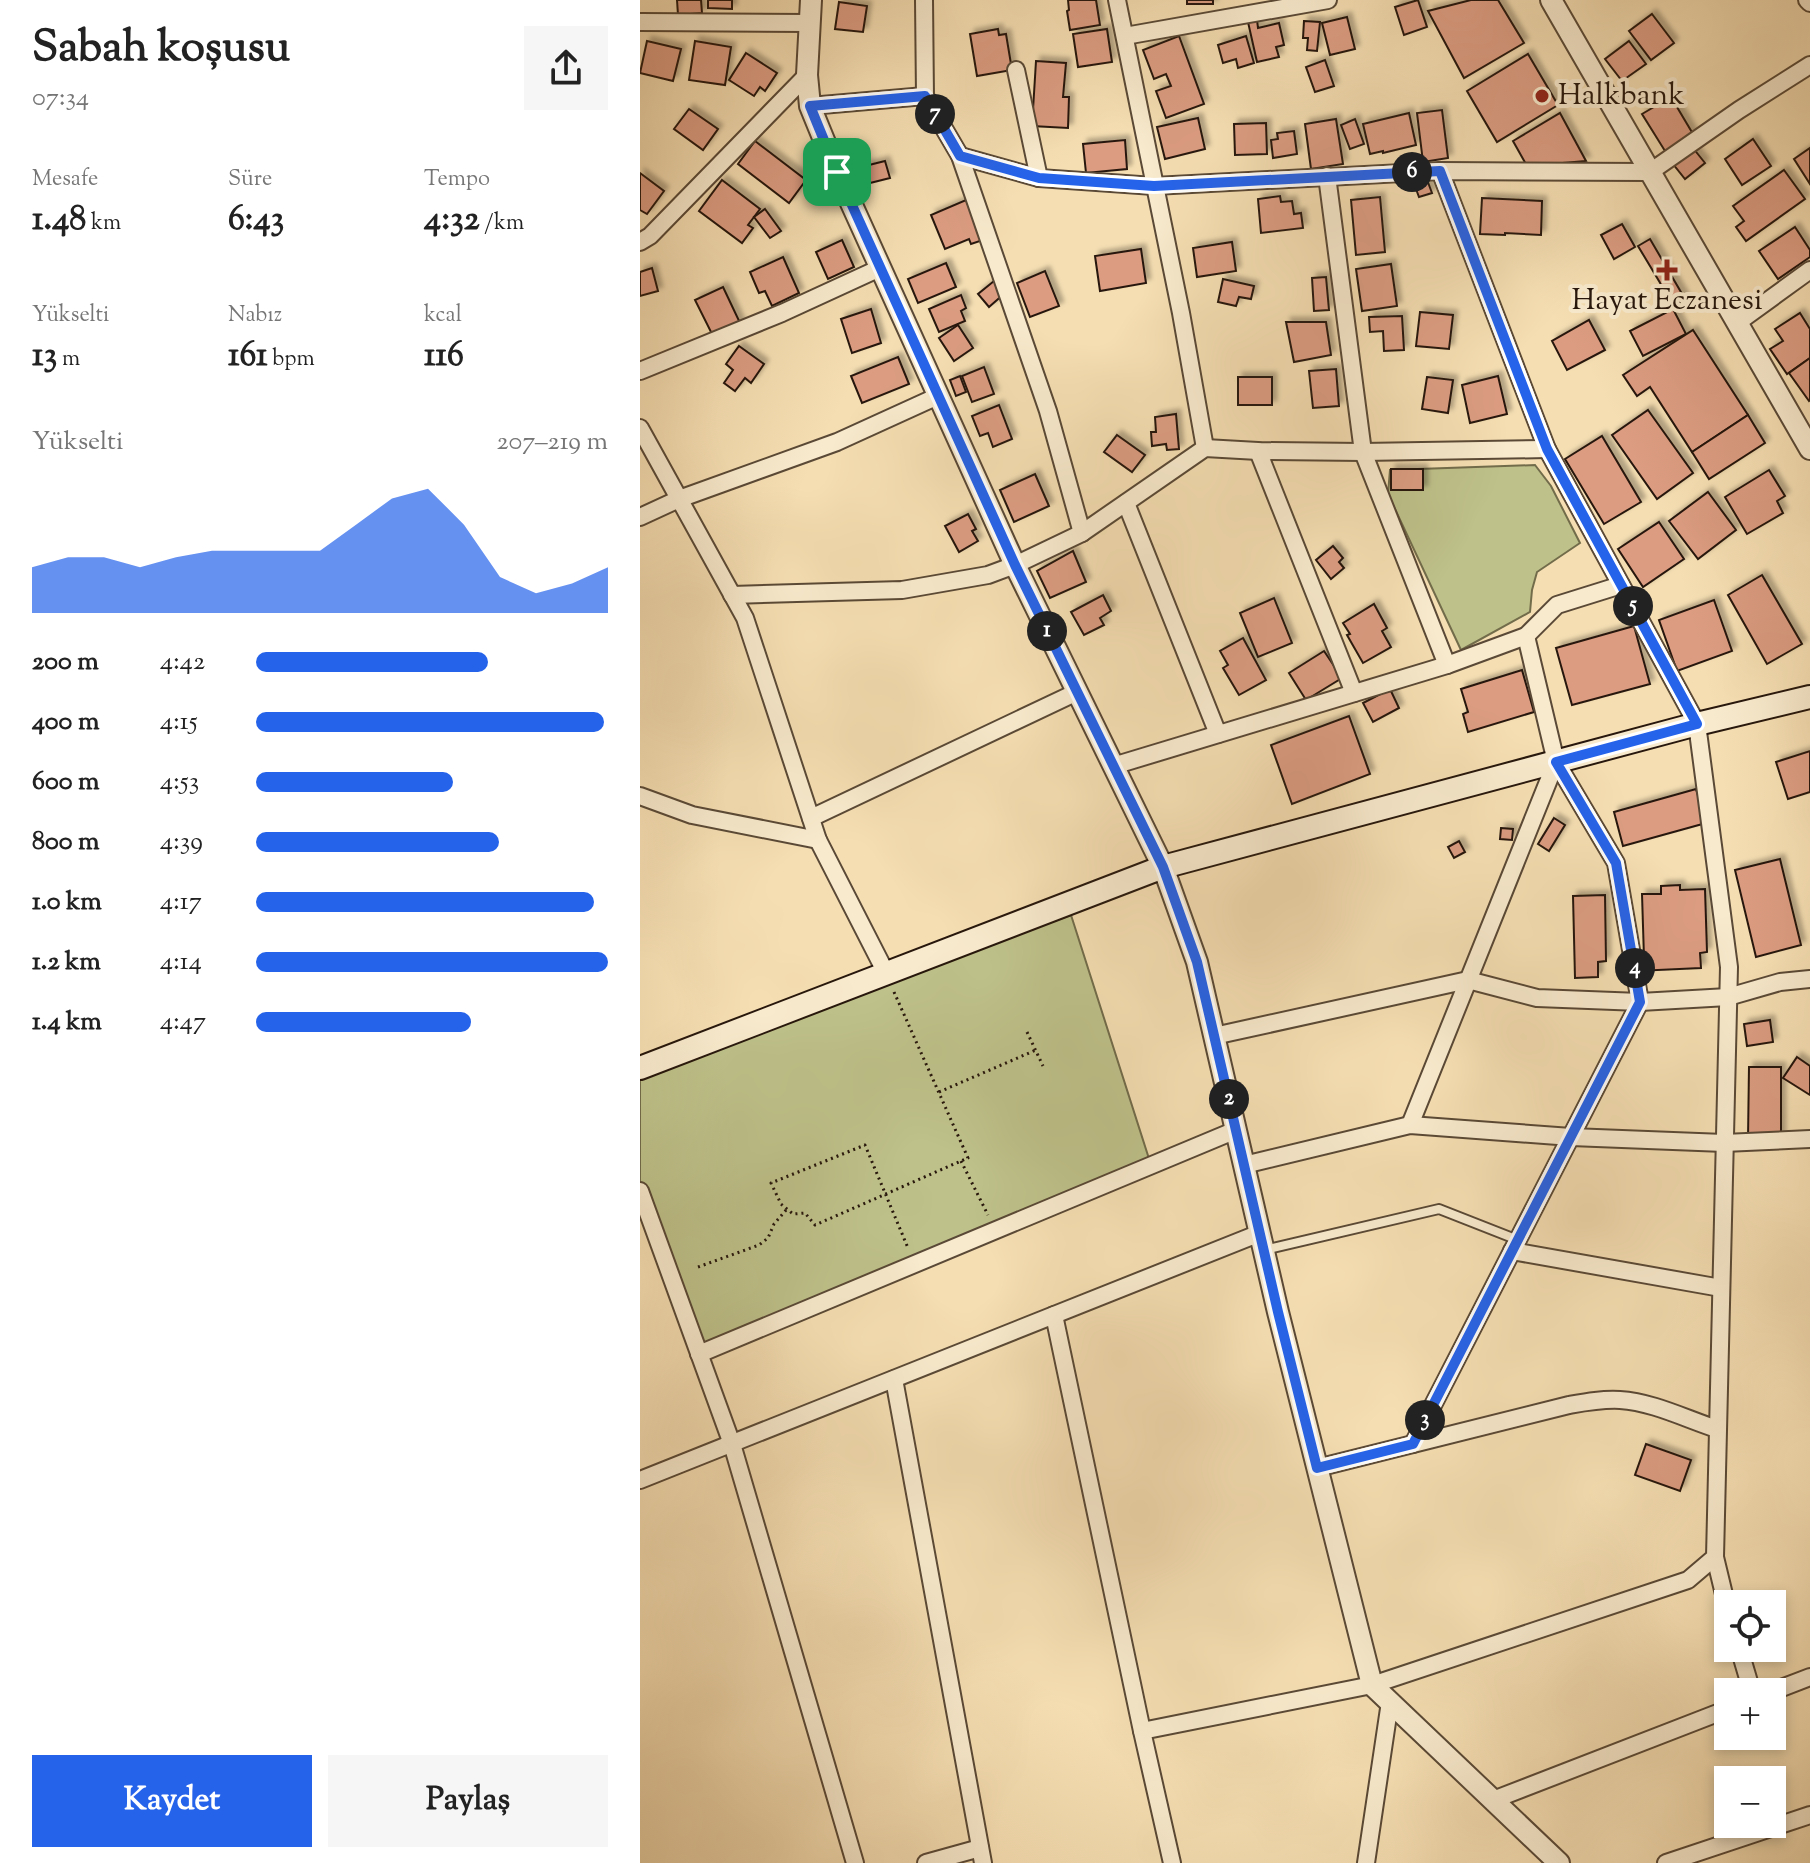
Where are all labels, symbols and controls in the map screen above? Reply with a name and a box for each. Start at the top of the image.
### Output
text: Sabah koşusu [32,18,290,81]
button: share [524,26,608,110]
place label: Halkbank [1558,75,1685,118]
text: 07:34 [32,80,89,117]
marker: Halkbank [1533,87,1551,105]
pin: 7 [915,94,955,134]
text: 7 [929,98,941,130]
pin [803,138,871,206]
icon: arrive [815,150,859,194]
pin: 6 [1392,152,1432,192]
text: 6 [1407,156,1417,188]
text: Mesafe [32,164,98,196]
text: Süre [228,164,272,196]
text: Tempo [424,164,490,196]
text: 1.48 [32,196,86,245]
text: 6:43 [228,196,284,245]
text: 4:32 [424,196,480,245]
text: km [86,208,121,240]
text: /km [480,208,524,240]
marker: Hayat Eczanesi [1658,261,1676,279]
place label: Hayat Eczanesi [1572,280,1762,323]
text: Yükselti [32,300,109,332]
text: Nabız [228,300,282,332]
text: kcal [424,300,462,332]
text: 13 [32,332,57,381]
text: 161 [228,332,268,381]
text: 116 [424,332,464,381]
text: m [57,344,80,376]
text: bpm [268,344,315,376]
text: Yükselti [32,424,123,461]
text: 207–219 m [496,424,608,461]
pin: 5 [1613,586,1653,626]
text: 5 [1629,590,1637,622]
pin: 1 [1027,611,1067,651]
text: 1 [1043,615,1051,647]
text: 200 m [32,644,99,681]
text: 4:42 [160,644,205,681]
text: 400 m [32,704,99,741]
text: 4:15 [160,704,198,741]
text: 600 m [32,764,99,801]
text: 4:53 [160,764,199,801]
text: 800 m [32,824,100,861]
text: 4:39 [160,824,203,861]
text: 1.0 km [32,884,102,921]
text: 4:17 [160,884,202,921]
text: 1.2 km [32,944,101,981]
text: 4:14 [160,944,202,981]
pin: 4 [1615,948,1655,988]
text: 4 [1629,952,1641,984]
text: 1.4 km [32,1004,102,1041]
text: 4:47 [160,1004,206,1041]
pin: 2 [1209,1079,1249,1119]
text: 2 [1224,1083,1234,1115]
pin: 3 [1405,1400,1445,1440]
text: 3 [1421,1404,1429,1436]
map controls [1714,1590,1786,1838]
button: locate [1714,1590,1786,1662]
button: + [1714,1678,1786,1750]
button: Kaydet [32,1755,312,1847]
button: Paylaş [328,1755,608,1847]
button: − [1714,1766,1786,1838]

